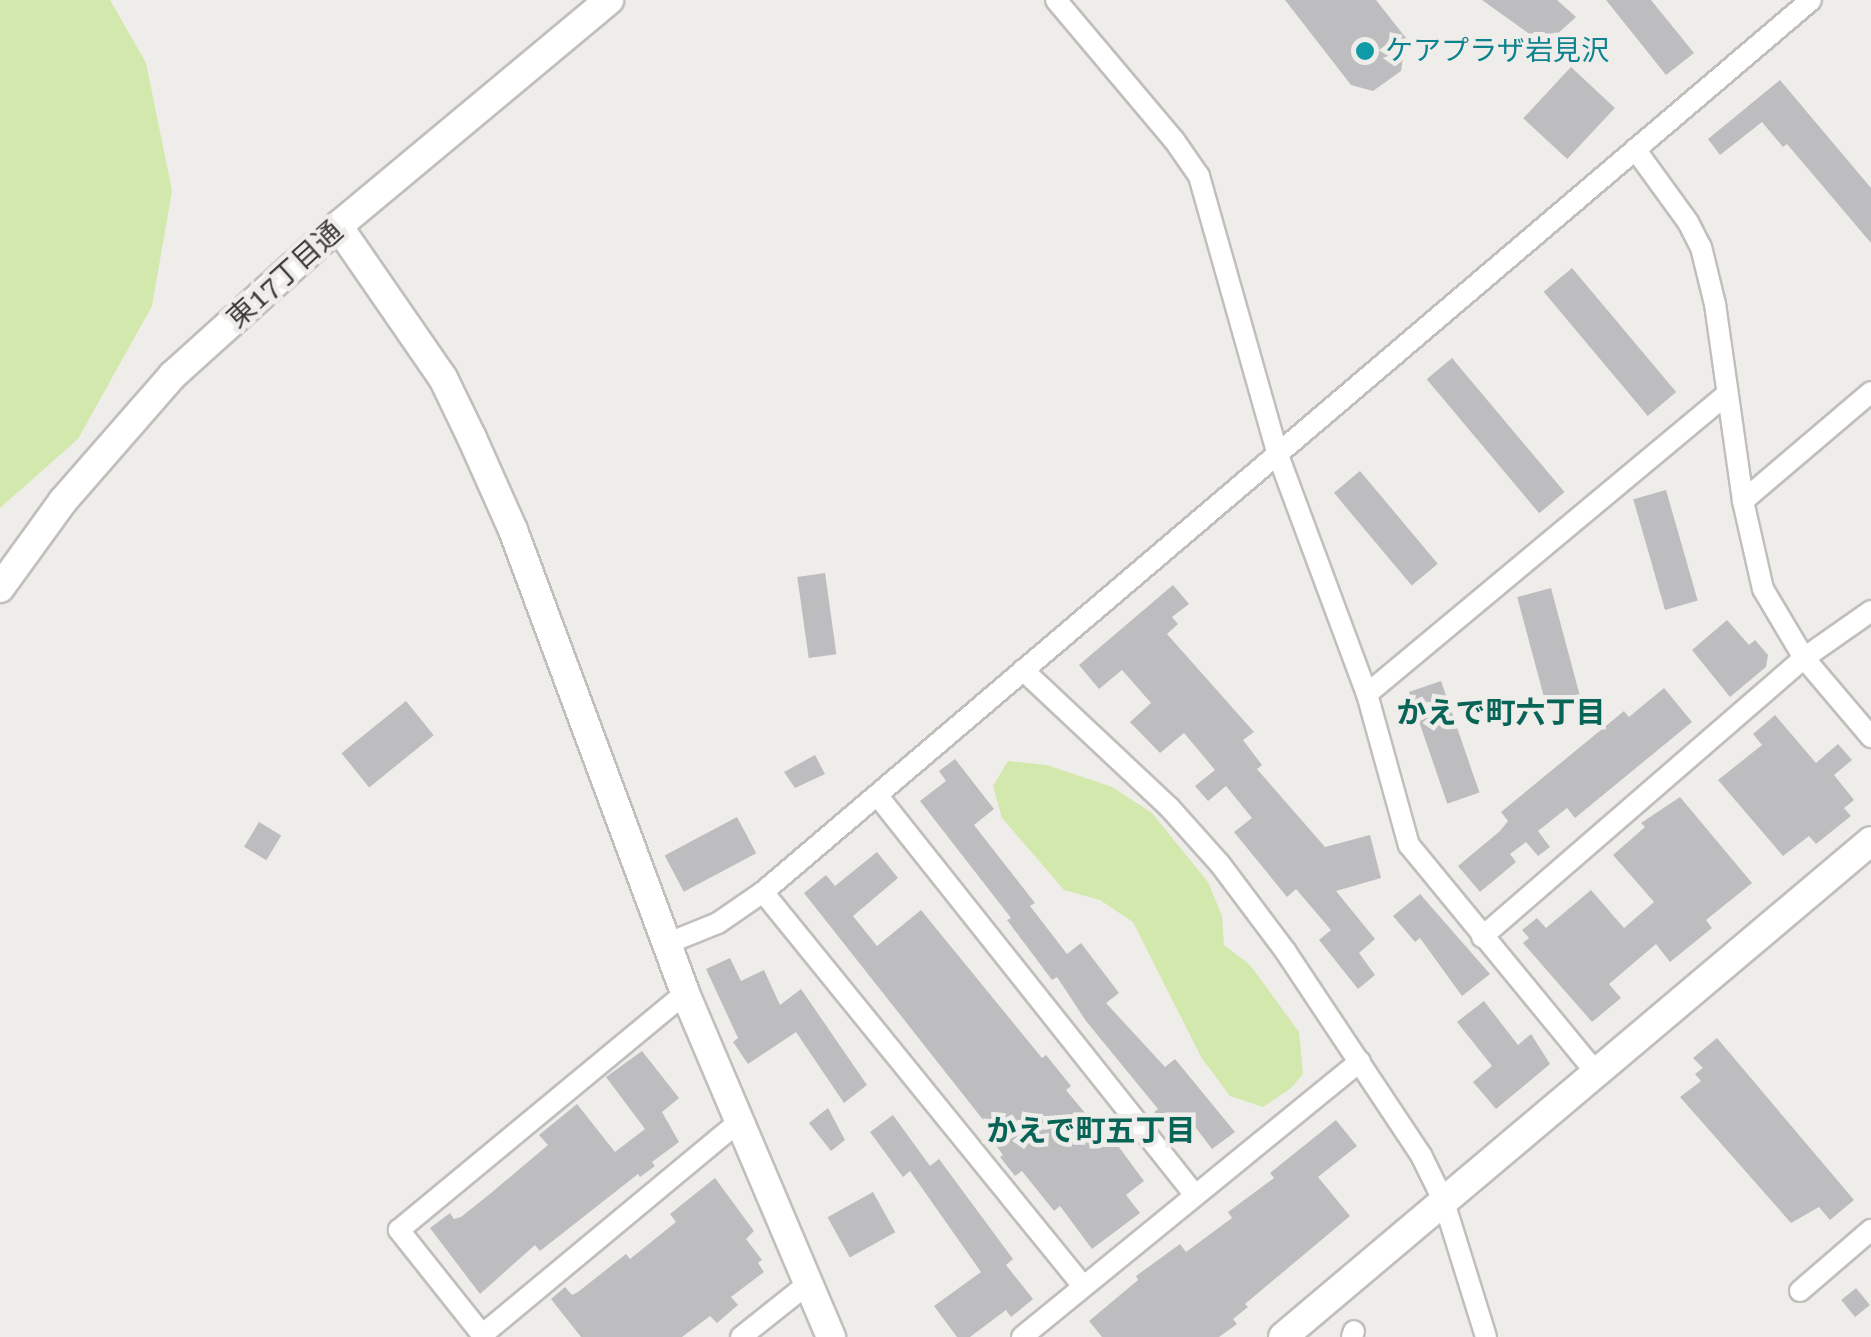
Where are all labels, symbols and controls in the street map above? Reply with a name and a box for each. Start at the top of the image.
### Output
place label: ケアプラザ岩見沢 [1385,34,1609,68]
marker: ケアプラザ岩見沢 [1354,40,1376,62]
street label: 東17丁目通 [220,215,350,335]
district label: かえで町六丁目 [1396,695,1606,731]
district label: かえで町五丁目 [986,1113,1196,1149]

